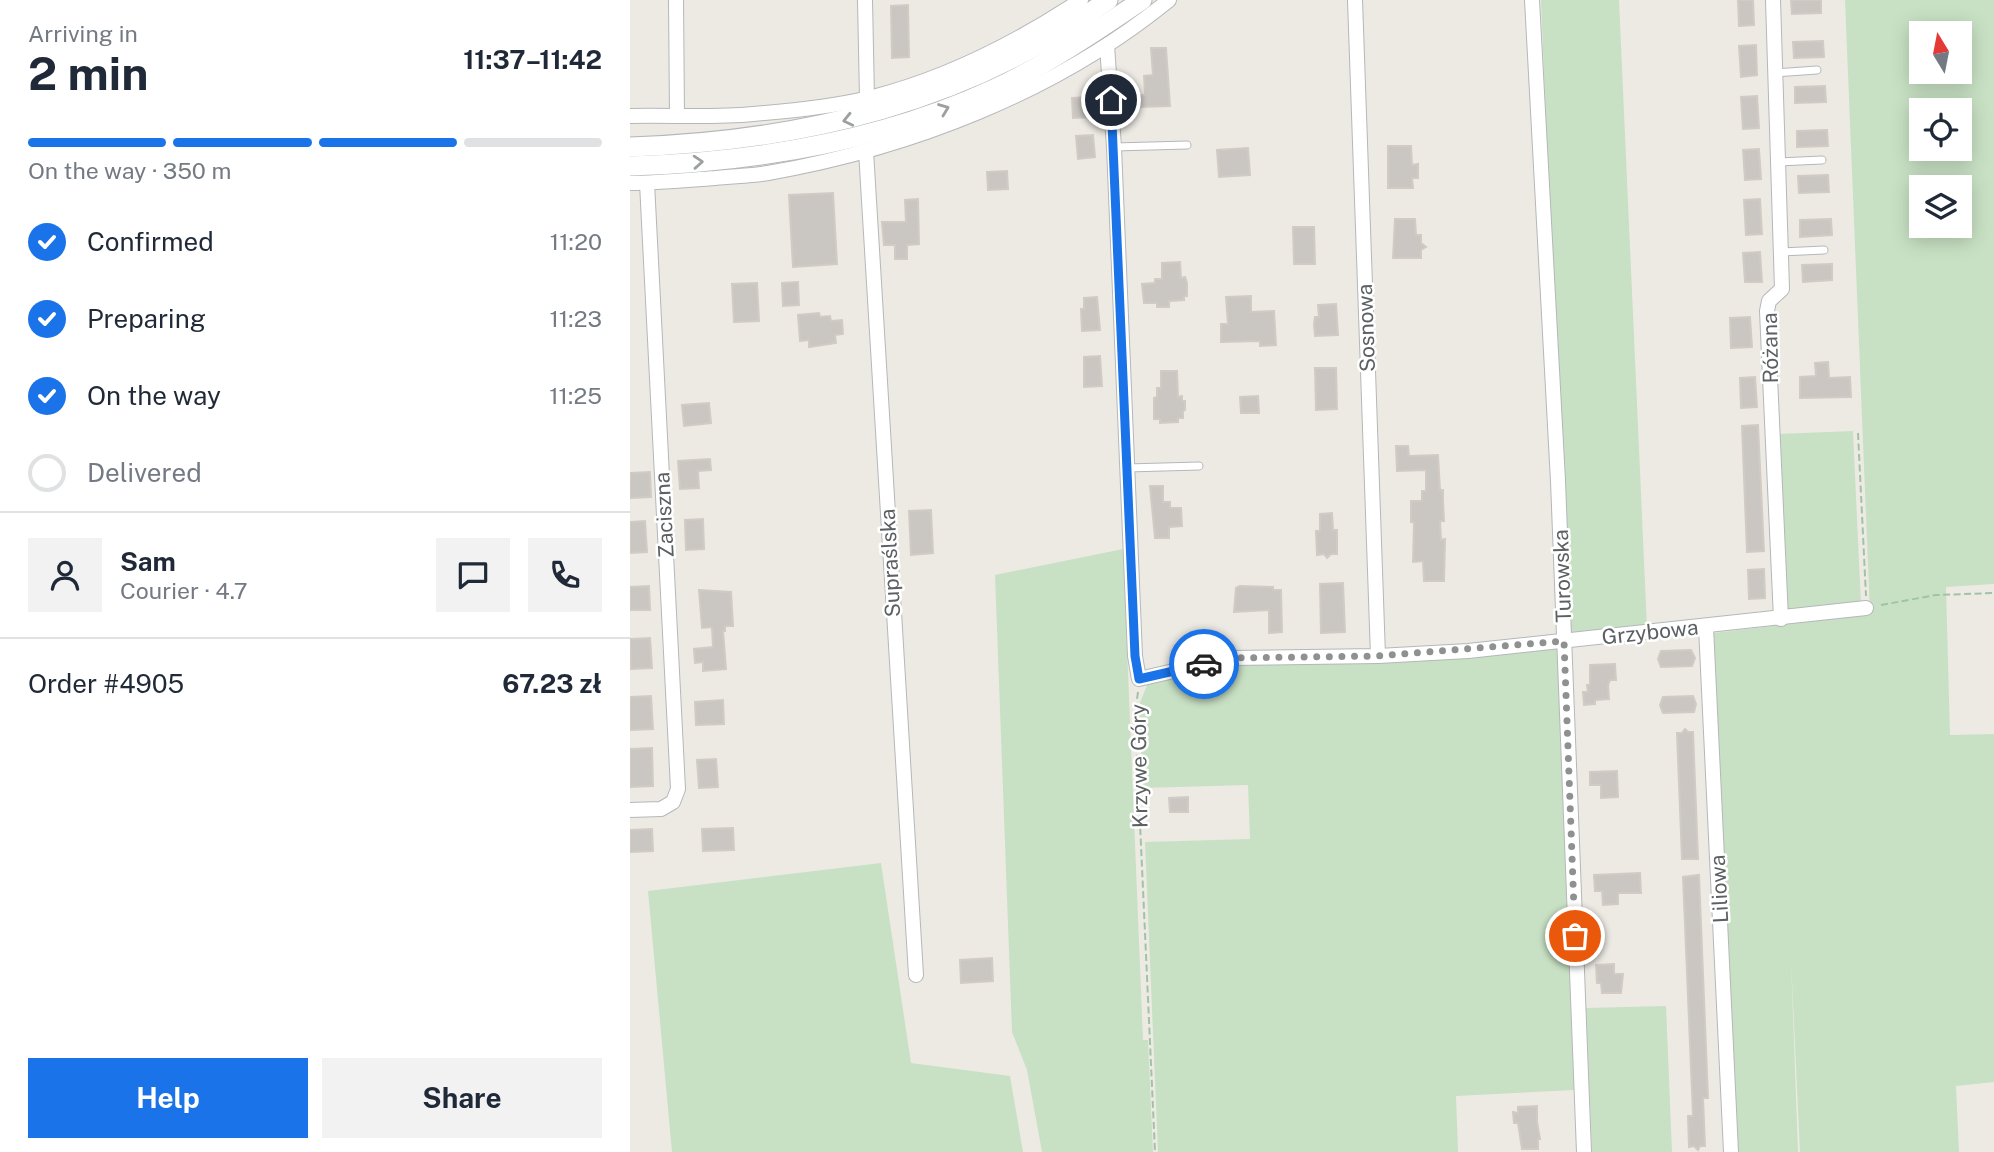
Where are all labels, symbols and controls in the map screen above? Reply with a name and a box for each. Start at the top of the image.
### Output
text: Arriving in [28,20,138,47]
north arrow [1909,21,1972,84]
map controls [1909,21,1972,238]
text: 11:37–11:42 [463,44,602,75]
text: 2 min [28,46,148,100]
pin [1081,70,1141,130]
icon: home [1092,81,1130,119]
button: locate [1909,98,1972,161]
one-way arrow [937,104,949,118]
one-way arrow [842,112,854,126]
one-way arrow [693,155,704,170]
text: On the way · 350 m [28,157,231,184]
button: layers [1909,175,1972,238]
icon: check [28,223,66,261]
text: Confirmed [87,226,214,257]
text: 11:20 [550,228,602,255]
street label: Sosnowa [1352,284,1380,372]
icon: check [28,300,66,338]
text: Preparing [87,303,206,334]
text: 11:23 [549,305,602,332]
street label: Różana [1757,312,1783,384]
icon: check [28,377,66,415]
text: On the way [87,380,221,411]
text: 11:25 [549,382,602,409]
text: Delivered [87,457,202,488]
street label: Zaciszna [649,471,679,559]
street label: Supraślska [875,508,905,618]
street label: Turowska [1548,529,1576,623]
button: person [28,538,102,612]
button: chat [436,538,510,612]
button: phone [528,538,602,612]
text: Sam [120,546,176,577]
text: Courier · 4.7 [120,577,248,604]
street label: Grzybowa [1601,615,1699,649]
courier [1169,629,1239,699]
icon: car [1185,645,1223,683]
text: Order #4905 [28,668,184,699]
text: 67.23 zł [502,668,602,699]
street label: Krzywe Góry [1125,704,1153,828]
street label: Liliowa [1705,854,1733,924]
pin [1545,906,1605,966]
icon: bag [1556,917,1594,955]
button: Help [28,1058,308,1138]
button: Share [322,1058,602,1138]

